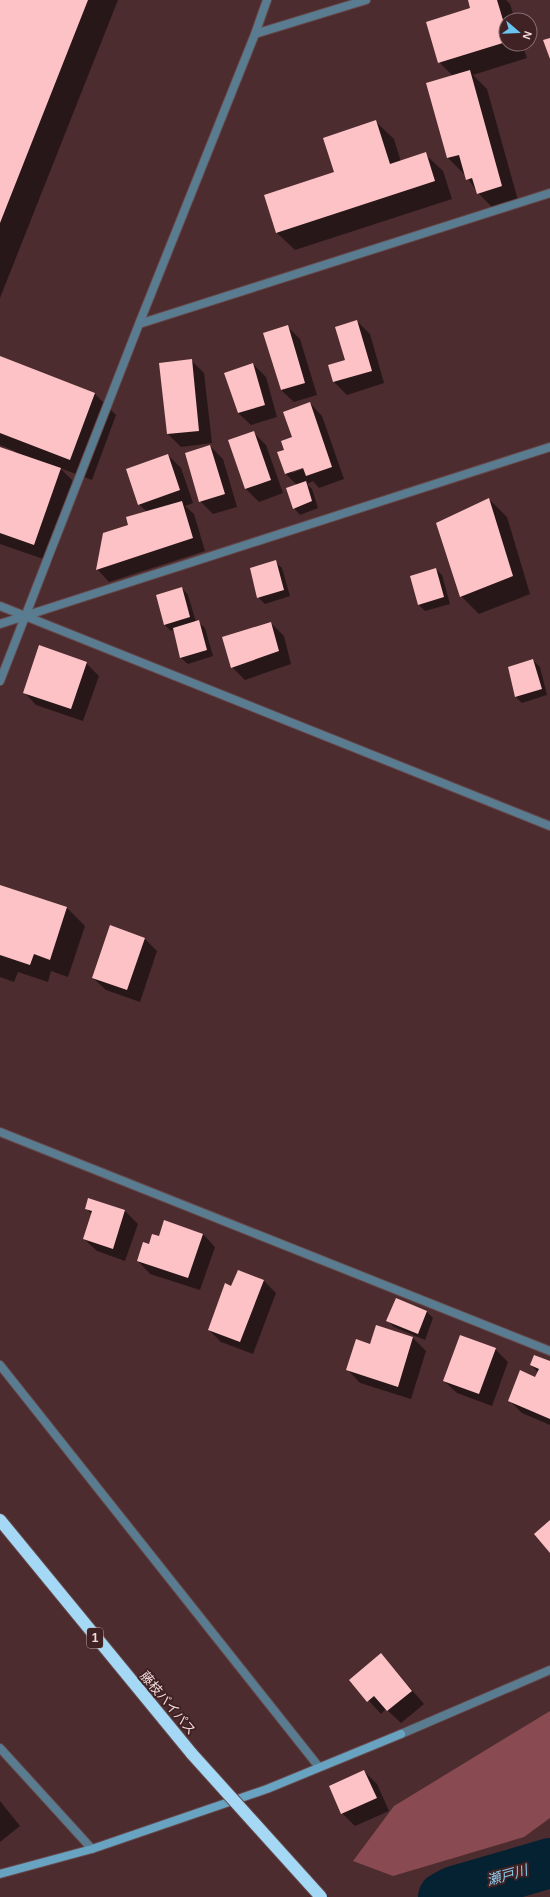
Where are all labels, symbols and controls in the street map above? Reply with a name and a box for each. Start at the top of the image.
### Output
north arrow [498,12,538,52]
text: N [520,30,534,41]
road number: 1 [87,1628,103,1648]
street label: 藤枝バイパス [137,1668,199,1738]
water label: 瀬戸川 [485,1861,531,1888]

